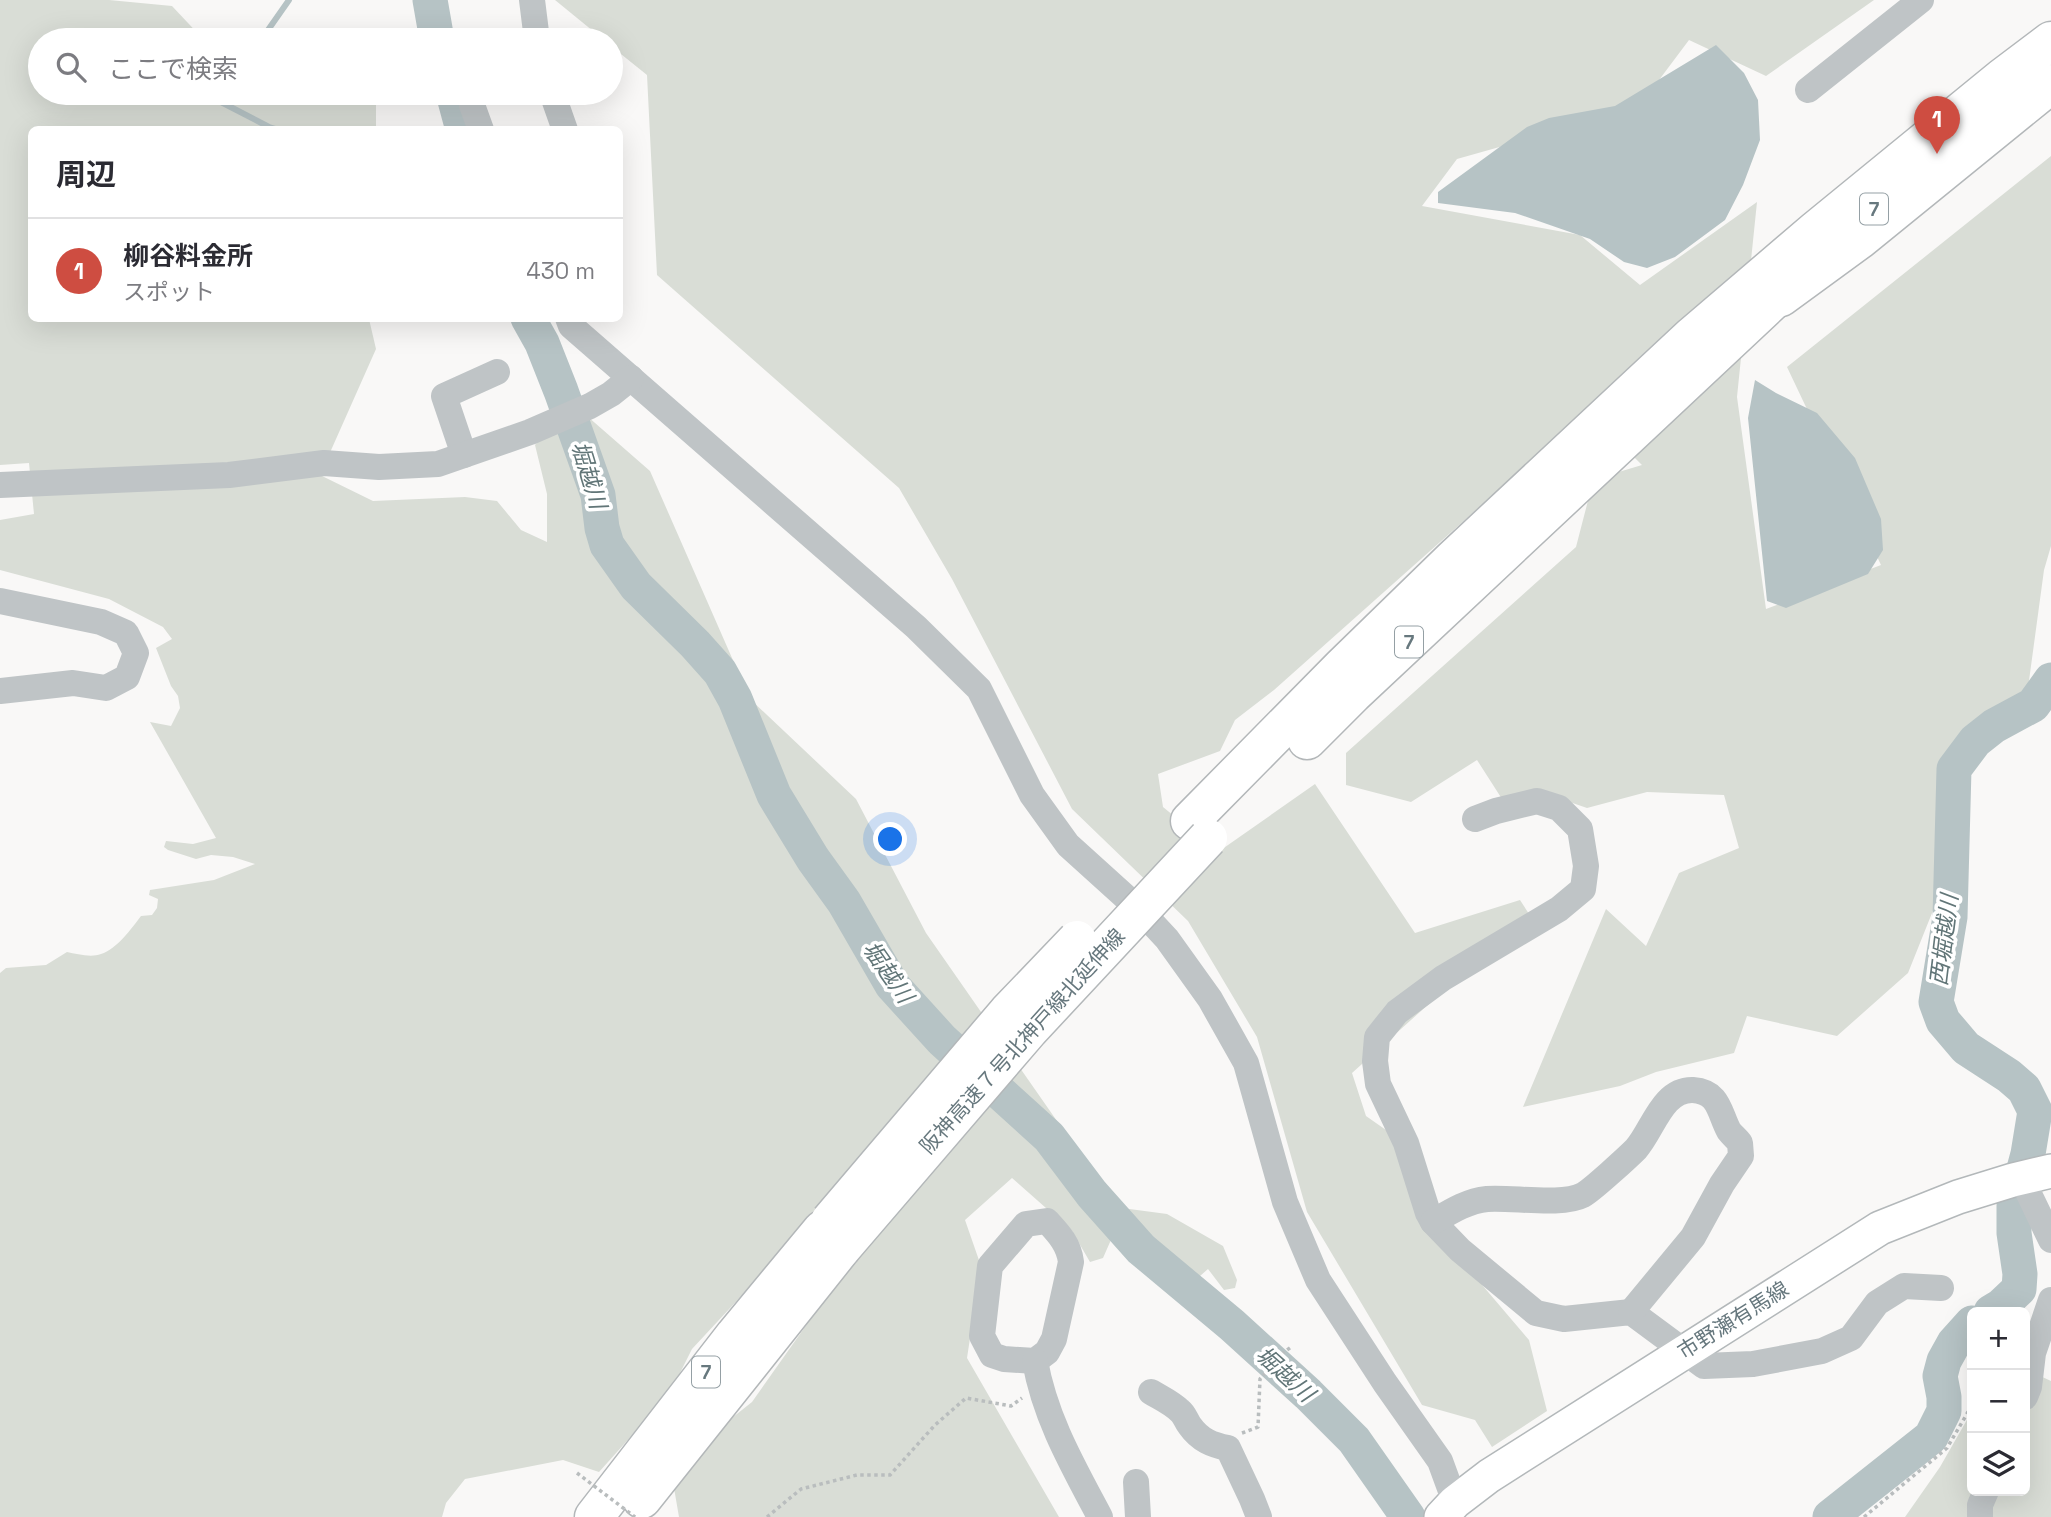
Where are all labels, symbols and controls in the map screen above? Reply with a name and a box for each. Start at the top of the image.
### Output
search box [28,28,623,105]
icon: search [52,48,90,86]
text: ここで検索 [108,52,238,86]
pin: 1 [1914,96,1960,154]
text: 周辺 [56,155,116,194]
road number: 7 [1860,194,1888,224]
text: 柳谷料金所 [123,239,253,273]
text: 1 [74,256,84,286]
text: 430 m [526,256,595,286]
text: スポット [123,277,215,307]
water label: 堀越川 [565,438,614,515]
road number: 7 [1395,626,1423,657]
your location [873,822,907,856]
water label: 西堀越川 [1924,890,1965,987]
street label: 阪神高速７号北神戸線北延伸線 [914,923,1130,1159]
water label: 堀越川 [856,935,922,1011]
street label: 市野瀬有馬線 [1672,1275,1794,1365]
map controls [1967,1307,2030,1496]
button: + [1967,1307,2030,1370]
water label: 堀越川 [1249,1340,1323,1410]
road number: 7 [692,1356,720,1388]
button: − [1967,1370,2030,1433]
button: layers [1967,1433,2030,1496]

